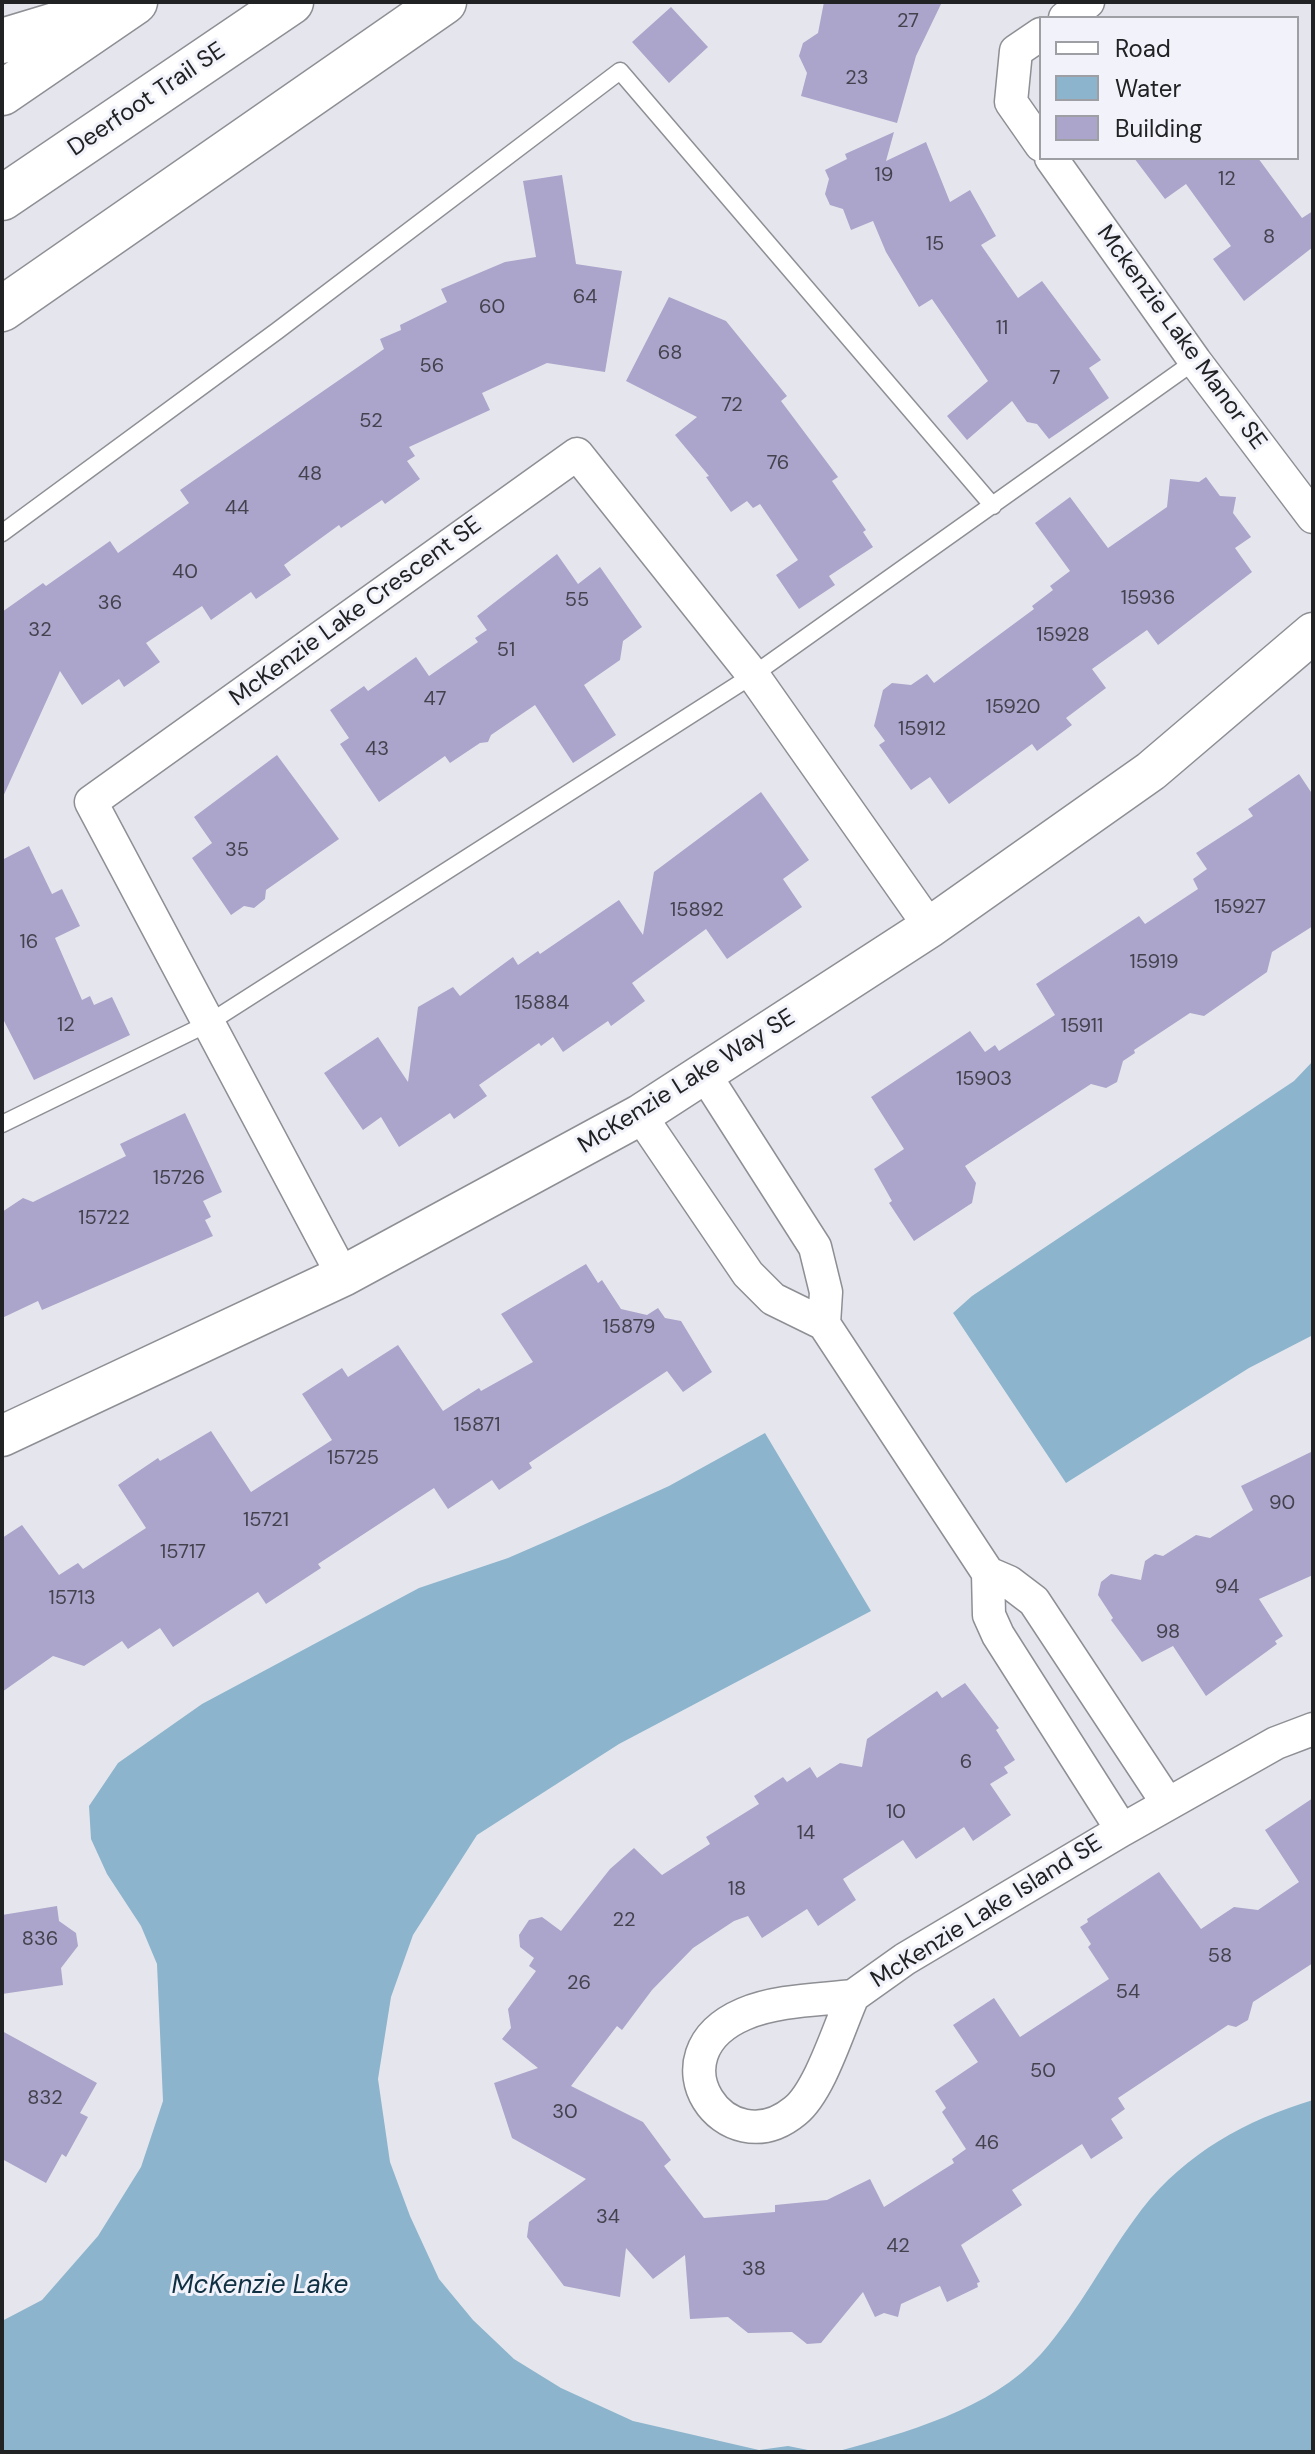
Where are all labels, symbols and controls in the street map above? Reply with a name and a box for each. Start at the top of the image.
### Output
house number: 27 [897,10,919,34]
legend [1039,16,1299,160]
text: Road [1115,33,1171,64]
street label: Deerfoot Trail SE [63,37,231,163]
house number: 23 [845,67,869,91]
text: Water [1115,73,1181,104]
text: Building [1115,113,1202,144]
house number: 19 [875,164,893,188]
house number: 12 [1218,168,1236,192]
street label: Mckenzie Lake Manor SE [1090,220,1272,456]
house number: 8 [1263,226,1275,250]
house number: 15 [926,233,944,257]
house number: 64 [573,286,597,310]
house number: 60 [479,296,505,320]
house number: 11 [996,317,1008,341]
house number: 68 [658,342,682,366]
house number: 56 [420,355,444,379]
house number: 7 [1050,367,1060,391]
house number: 72 [721,394,743,418]
house number: 52 [359,410,383,434]
house number: 76 [767,452,789,476]
house number: 48 [298,463,322,487]
house number: 44 [225,497,249,521]
street label: McKenzie Lake Crescent SE [225,511,487,713]
house number: 40 [172,561,198,585]
house number: 15936 [1121,587,1175,611]
house number: 55 [565,589,589,613]
house number: 36 [98,592,122,616]
house number: 32 [28,619,52,643]
house number: 15928 [1036,624,1090,648]
house number: 51 [497,639,515,663]
house number: 47 [424,688,446,712]
house number: 15920 [985,696,1041,720]
house number: 15912 [898,718,946,742]
house number: 43 [365,738,389,762]
house number: 35 [225,839,249,863]
house number: 15927 [1214,896,1266,920]
house number: 15892 [670,899,724,923]
house number: 16 [20,931,38,955]
house number: 15919 [1130,951,1178,975]
house number: 15884 [515,992,569,1016]
street label: McKenzie Lake Way SE [573,1003,801,1161]
house number: 12 [57,1014,75,1038]
house number: 15911 [1061,1015,1103,1039]
house number: 15903 [956,1068,1012,1092]
house number: 15726 [153,1167,205,1191]
house number: 15722 [78,1207,130,1231]
house number: 15879 [603,1316,655,1340]
house number: 15871 [453,1414,501,1438]
house number: 15725 [327,1447,379,1471]
house number: 90 [1269,1492,1295,1516]
house number: 15721 [243,1509,289,1533]
house number: 15717 [160,1541,206,1565]
house number: 94 [1215,1576,1239,1600]
house number: 15713 [49,1587,95,1611]
house number: 98 [1156,1621,1180,1645]
house number: 6 [960,1751,972,1775]
house number: 10 [886,1801,906,1825]
house number: 14 [797,1822,815,1846]
street label: McKenzie Lake Island SE [866,1829,1108,1995]
house number: 18 [728,1878,746,1902]
house number: 22 [612,1909,636,1933]
house number: 836 [22,1928,58,1952]
house number: 58 [1208,1945,1232,1969]
house number: 26 [567,1972,591,1996]
house number: 54 [1116,1981,1140,2005]
house number: 50 [1030,2060,1056,2084]
house number: 832 [27,2087,63,2111]
house number: 30 [552,2101,578,2125]
house number: 46 [975,2132,999,2156]
house number: 34 [596,2206,620,2230]
house number: 42 [886,2235,910,2259]
house number: 38 [742,2258,766,2282]
water label: McKenzie Lake [172,2270,348,2302]

